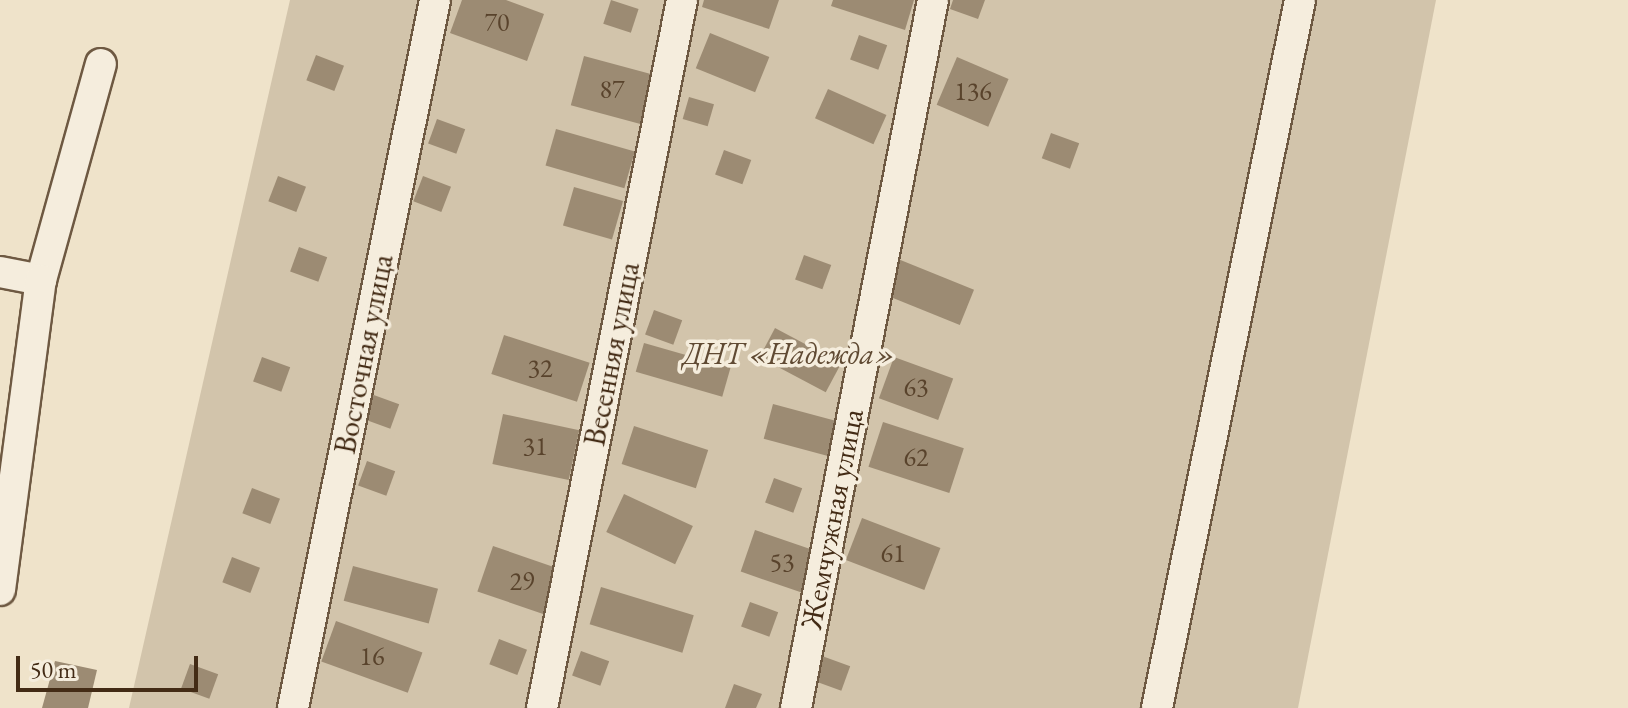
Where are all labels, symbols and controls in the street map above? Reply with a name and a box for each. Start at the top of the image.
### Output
house number: 70 [485,7,509,39]
house number: 87 [600,74,624,106]
house number: 136 [954,76,992,108]
street label: Восточная улица [327,251,401,457]
street label: Весенняя улица [577,259,647,449]
park label: ДНТ «Надежда» [683,336,895,372]
house number: 32 [528,353,552,385]
house number: 63 [904,372,928,404]
street label: Жемчужная улица [793,406,871,632]
house number: 31 [523,431,547,463]
house number: 62 [904,442,928,474]
house number: 61 [881,538,905,570]
house number: 53 [770,547,794,579]
house number: 29 [510,566,534,598]
scale bar [20,640,202,690]
house number: 16 [360,641,384,673]
text: 50 m [30,654,77,685]

